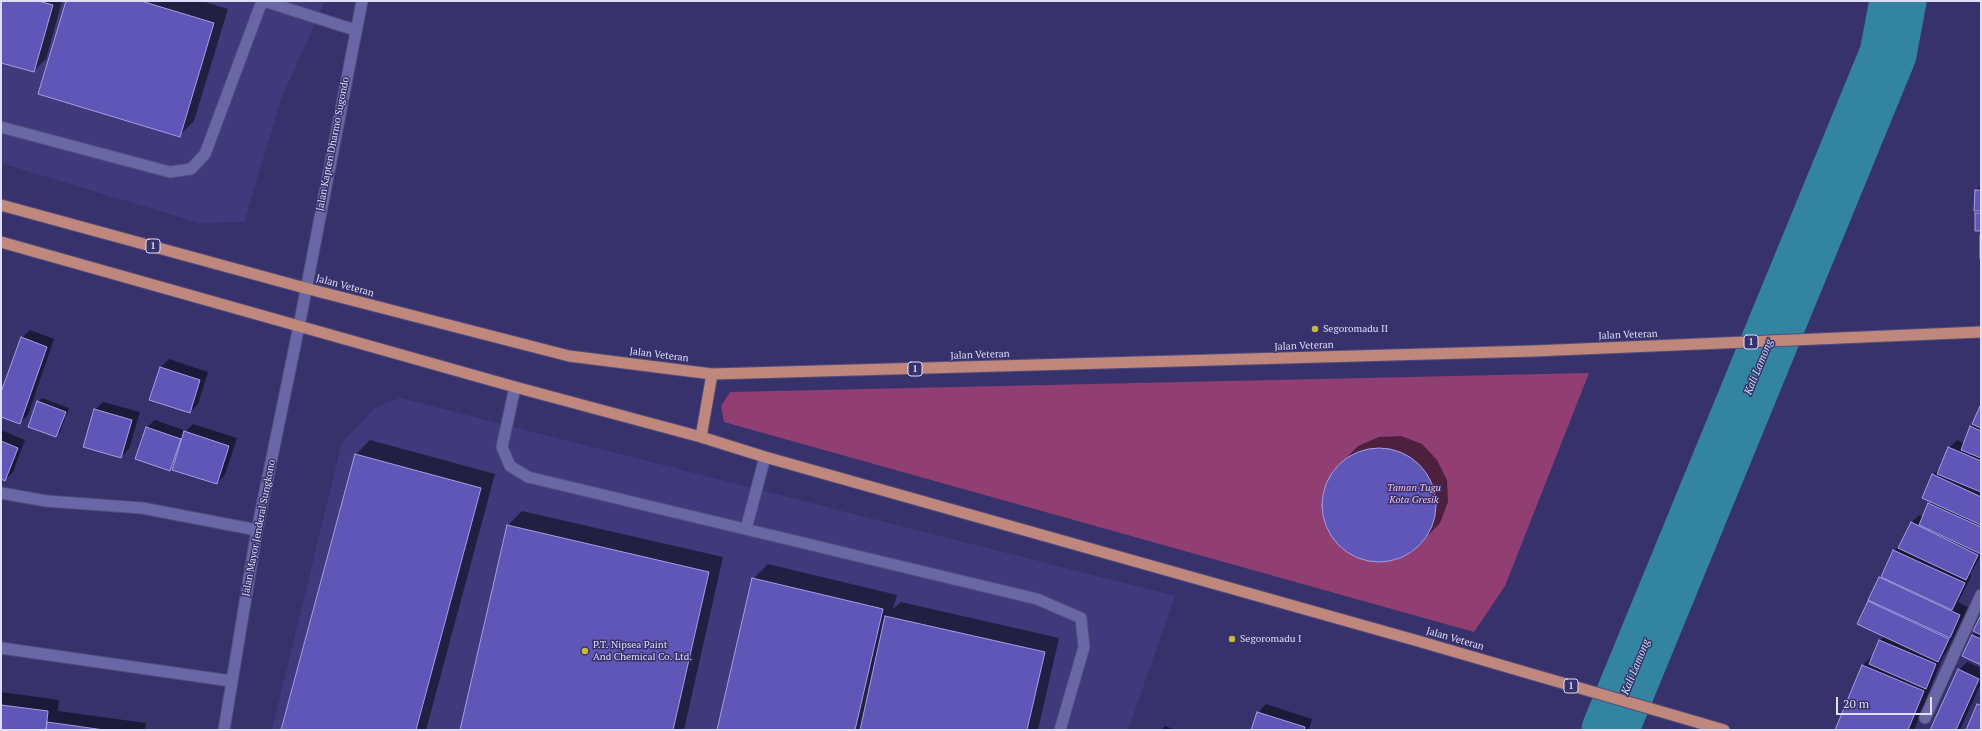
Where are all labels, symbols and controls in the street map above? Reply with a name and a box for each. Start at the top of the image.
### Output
street label: Jalan Kapten Dharmo Sugondo [314,76,352,212]
road number: 1 [146,239,160,253]
street label: Jalan Veteran [315,273,375,299]
place label: Segoromadu II [1323,323,1388,335]
marker: Segoromadu II [1310,324,1320,334]
street label: Jalan Veteran [1598,328,1658,342]
road number: 1 [1744,335,1758,349]
water label: Kali Lamong [1742,337,1776,397]
street label: Jalan Veteran [1274,339,1334,353]
street label: Jalan Veteran [629,345,689,365]
street label: Jalan Veteran [950,348,1010,362]
road number: 1 [908,362,922,376]
street label: Jalan Mayor Jenderal Sungkono [240,459,278,597]
park label: Taman Tugu Kota Gresik [1387,482,1441,506]
street label: Jalan Veteran [1425,625,1485,653]
place label: Segoromadu I [1240,633,1301,645]
marker: Segoromadu I [1227,634,1237,644]
water label: Kali Lamong [1619,637,1653,697]
place label: P.T. Nipsea Paint And Chemical Co. Ltd. [593,639,692,662]
marker: P.T. Nipsea Paint And Chemical Co. Ltd. [580,646,590,656]
road number: 1 [1564,679,1578,693]
scale bar [1838,689,1934,715]
text: 20 m [1843,696,1869,711]

